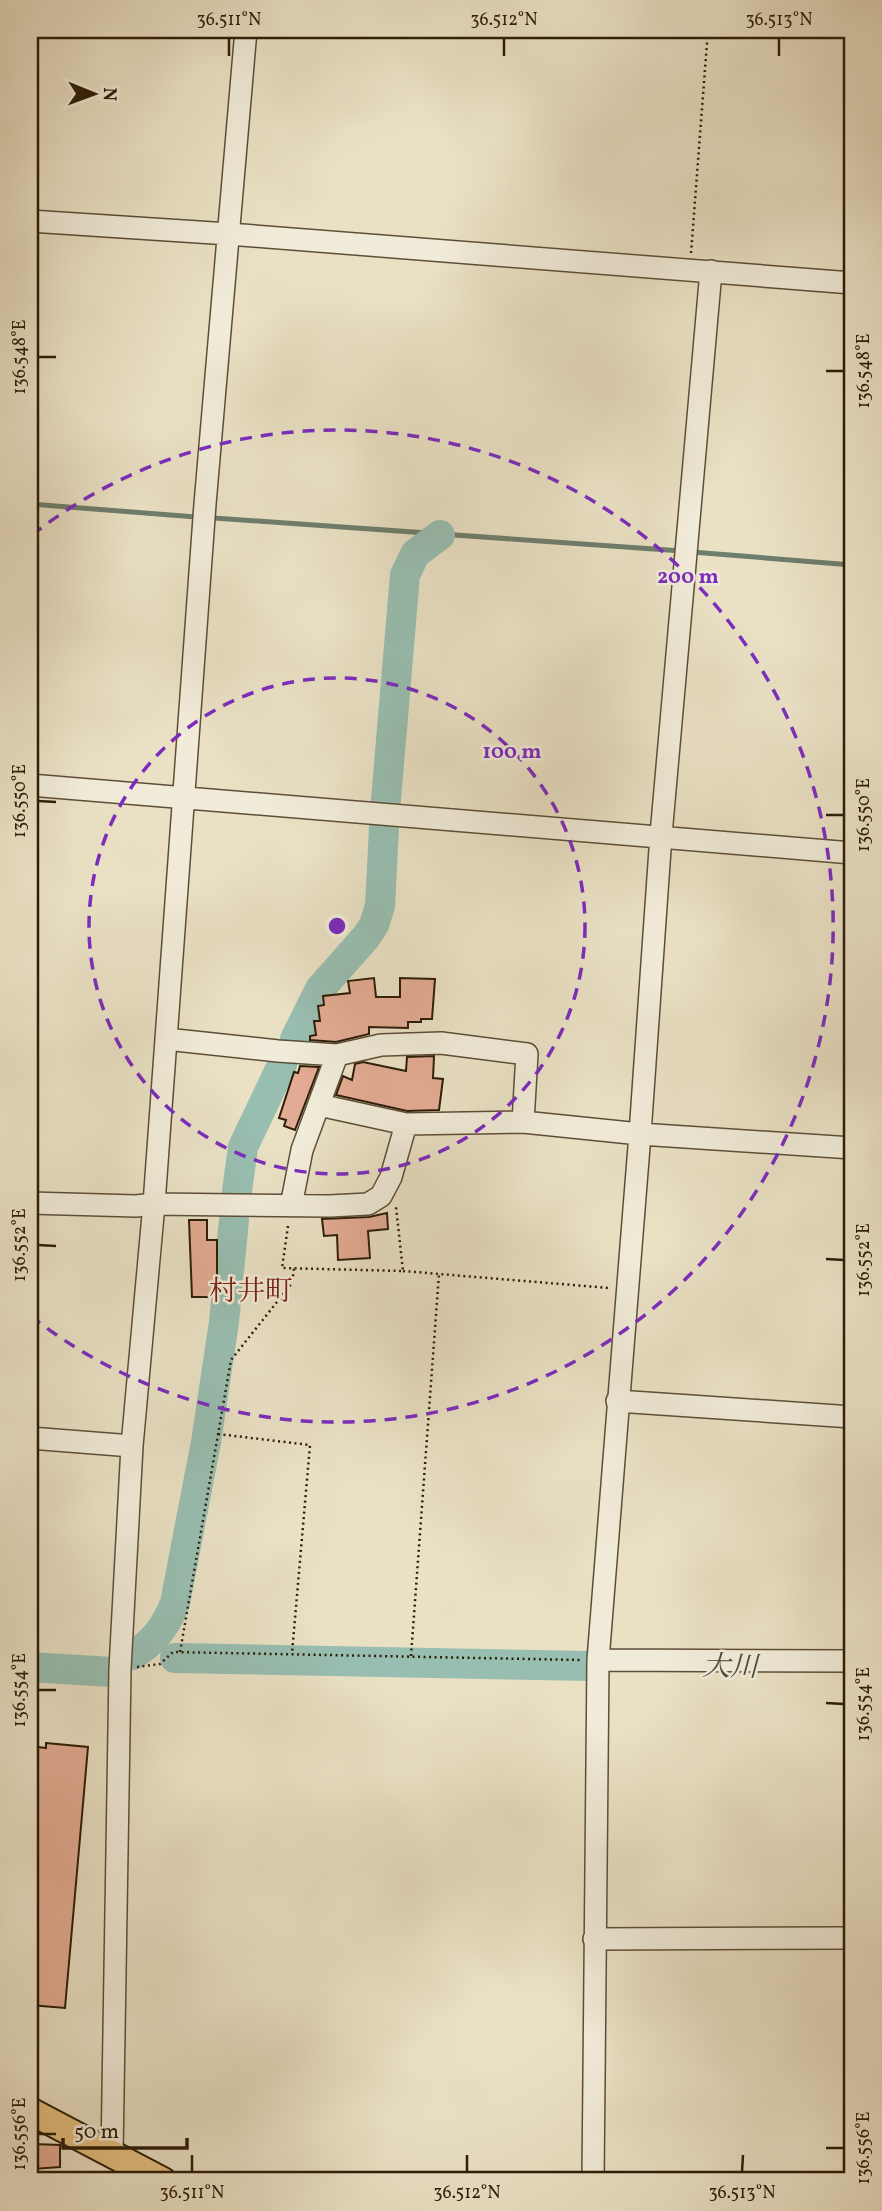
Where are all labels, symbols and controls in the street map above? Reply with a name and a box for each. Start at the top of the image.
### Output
text: 36.511°N [197,8,261,33]
text: 36.512°N [470,8,538,33]
text: 36.513°N [745,8,813,33]
north arrow [60,60,130,130]
text: N [96,87,122,102]
text: 136.548°E [8,319,33,394]
text: 136.548°E [852,333,877,408]
text: 200 m [657,563,719,592]
text: 100 m [482,738,542,767]
text: 136.550°E [8,764,33,838]
text: 136.550°E [852,778,877,852]
centre of rings [325,914,349,938]
text: 136.552°E [8,1208,33,1282]
text: 136.552°E [852,1223,877,1297]
district label: 村井町 [209,1273,293,1312]
water label: 大川 [702,1648,761,1688]
text: 136.554°E [8,1653,33,1727]
text: 136.554°E [852,1667,877,1741]
text: 136.556°E [8,2097,33,2171]
scale bar [63,2106,187,2150]
text: 136.556°E [852,2111,877,2185]
text: 50 m [74,2118,119,2147]
text: 36.511°N [160,2181,224,2206]
text: 36.512°N [433,2181,501,2206]
text: 36.513°N [708,2181,776,2206]

